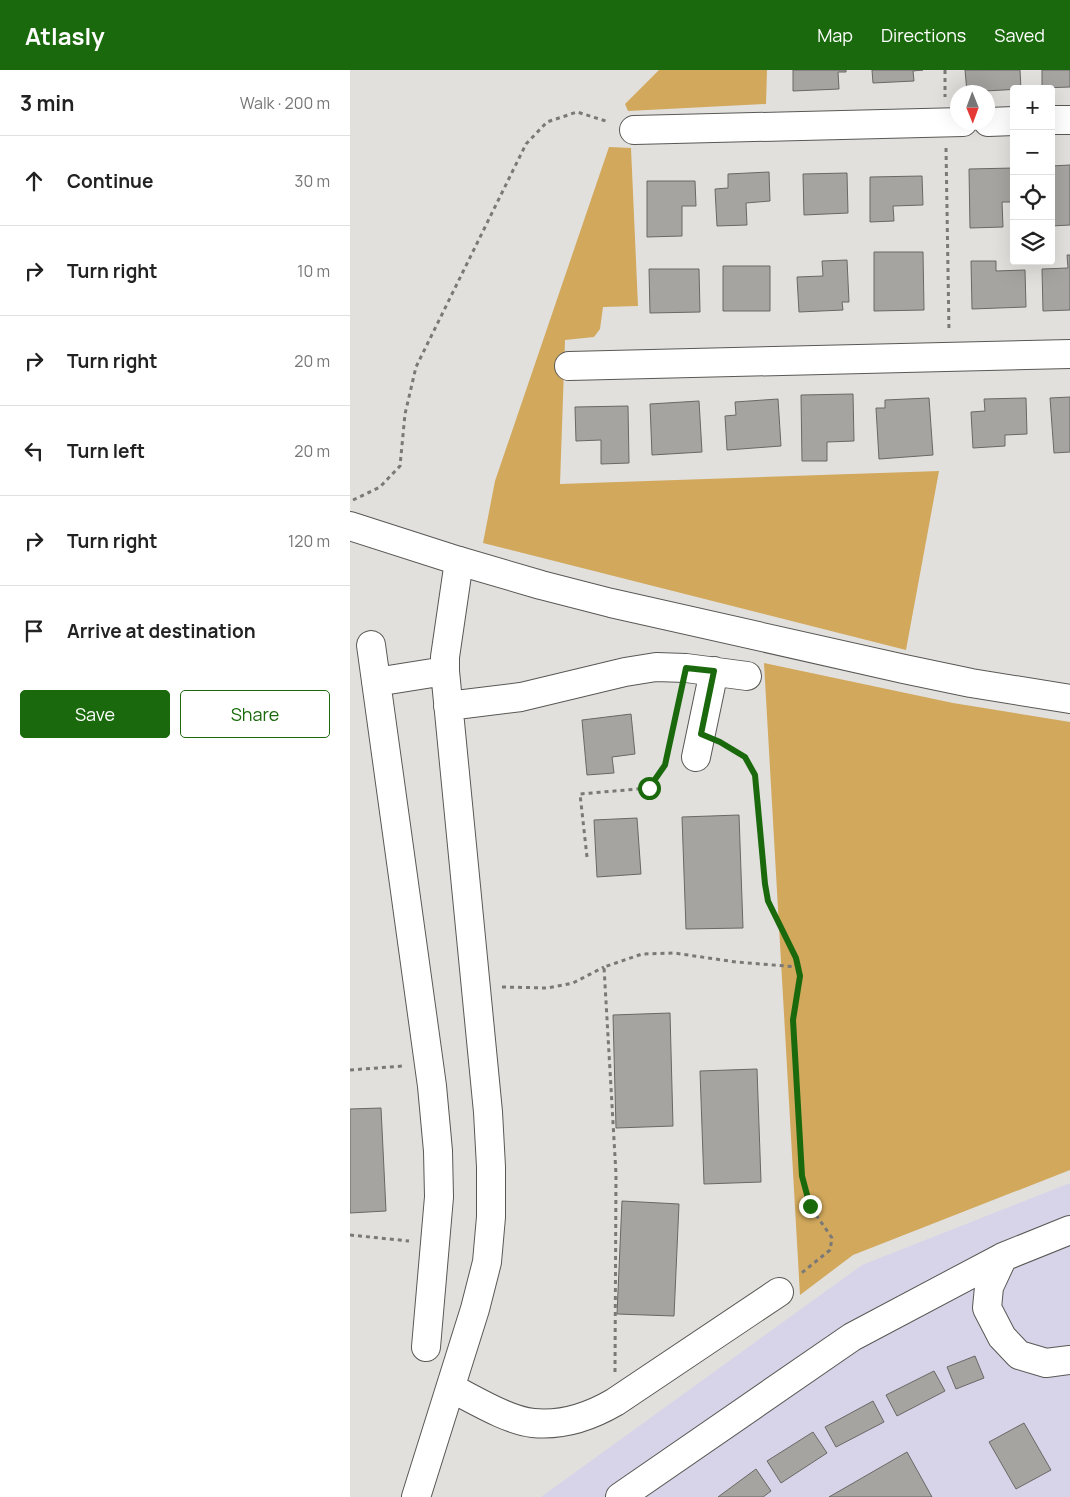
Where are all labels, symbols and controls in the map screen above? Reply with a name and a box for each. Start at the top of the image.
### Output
text: Atlasly [25,19,105,52]
text: Map [817,23,853,47]
text: Directions [881,23,966,47]
text: Saved [994,23,1045,47]
north arrow [950,85,995,130]
map controls [1010,85,1055,265]
button: + [1010,85,1055,130]
text: 3 min [20,89,74,117]
text: Walk · 200 m [240,92,330,114]
button: − [1010,130,1055,175]
icon: ahead [20,167,48,195]
text: Continue [67,168,153,194]
text: 30 m [295,170,330,192]
button: locate [1010,175,1055,220]
button: layers [1010,220,1055,265]
icon: right [20,257,48,285]
text: Turn right [67,258,157,284]
text: 10 m [297,260,330,282]
icon: right [20,347,48,375]
text: Turn right [67,348,157,374]
text: 20 m [294,350,330,372]
icon: left [20,437,48,465]
text: Turn left [67,438,145,464]
text: 20 m [294,440,330,462]
icon: right [20,527,48,555]
text: Turn right [67,528,157,554]
text: 120 m [288,530,330,552]
icon: arrive [20,617,48,645]
text: Arrive at destination [67,618,256,644]
button: Save [20,690,170,738]
button: Share [180,690,330,738]
route start [638,777,661,800]
route end [799,1195,822,1218]

